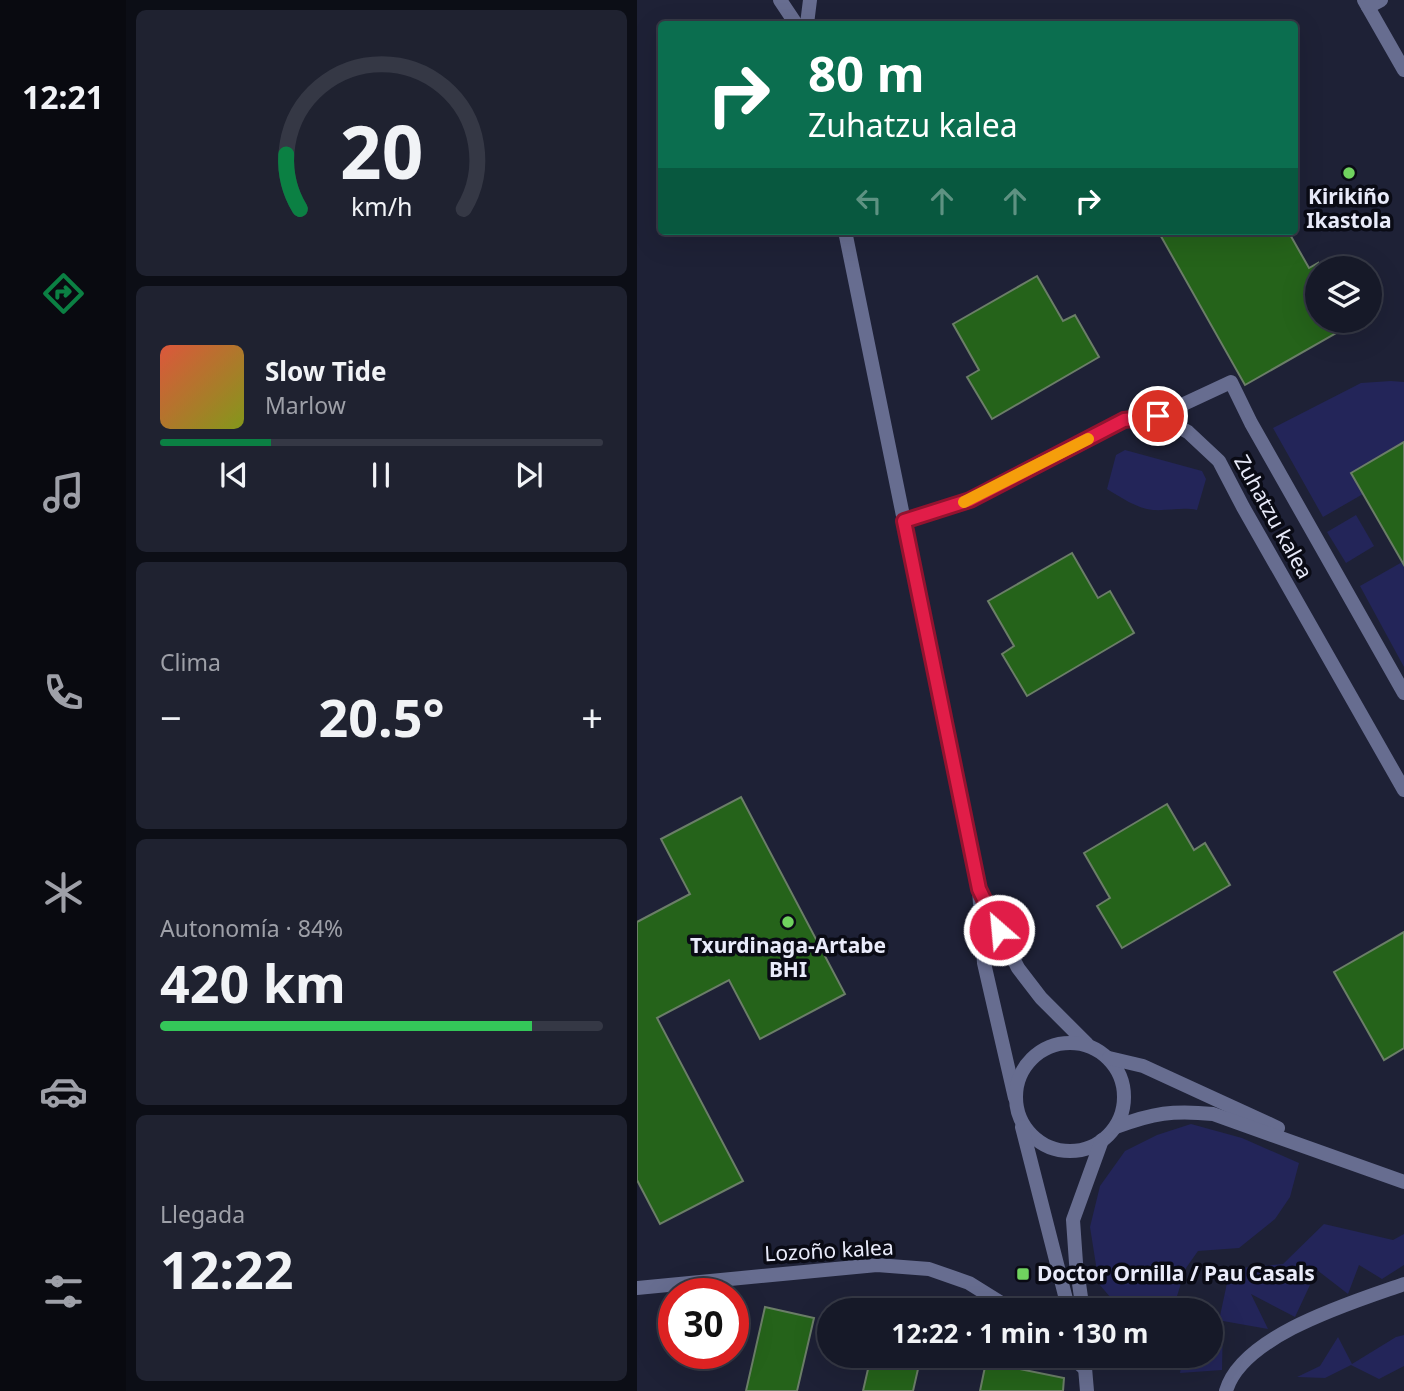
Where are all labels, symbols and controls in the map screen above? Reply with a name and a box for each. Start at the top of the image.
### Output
text: 80 m [808,40,925,106]
icon: right [693,49,784,140]
text: 12:21 [22,75,104,118]
text: 20 [340,101,423,200]
text: Zuhatzu kalea [808,103,1018,146]
marker: Kirikiño Ikastola [1341,165,1357,181]
icon: left [850,182,888,220]
icon: ahead [923,182,961,220]
icon: ahead [996,182,1034,220]
icon: right [1069,182,1107,220]
place label: Kirikiño Ikastola [1306,182,1392,234]
text: km/h [351,189,412,223]
map controls [1305,256,1382,333]
button: layers [1305,256,1382,333]
icon: directions [39,269,88,318]
text: Slow Tide [265,353,387,389]
pin [1128,386,1188,446]
text: Marlow [265,389,346,421]
icon: arrive [1139,397,1177,435]
street label: Zuhatzu kalea [1228,450,1319,584]
icon: previous [215,456,253,494]
icon: pause [362,456,400,494]
icon: next [510,456,548,494]
icon: music [39,468,88,517]
text: Clima [160,646,221,678]
icon: phone [39,668,88,717]
text: 20.5° [319,681,444,752]
text: − [160,691,182,743]
text: + [581,691,603,743]
icon: climate [39,868,88,917]
position arrow [962,893,1036,967]
text: Autonomía · 84% [160,912,343,944]
marker: Txurdinaga-Artabe BHI [780,914,796,930]
place label: Txurdinaga-Artabe BHI [690,931,886,983]
text: 420 km [160,947,346,1018]
icon: car [39,1067,88,1116]
text: Llegada [160,1198,245,1230]
text: 12:22 [160,1233,294,1304]
street label: Lozoño kalea [764,1233,894,1267]
place label: Doctor Ornilla / Pau Casals [1037,1259,1315,1287]
marker: Doctor Ornilla / Pau Casals [1015,1266,1031,1282]
icon: filters [39,1267,88,1316]
speed limit sign: 30 [658,1278,749,1369]
text: 12:22 · 1 min · 130 m [892,1315,1148,1351]

